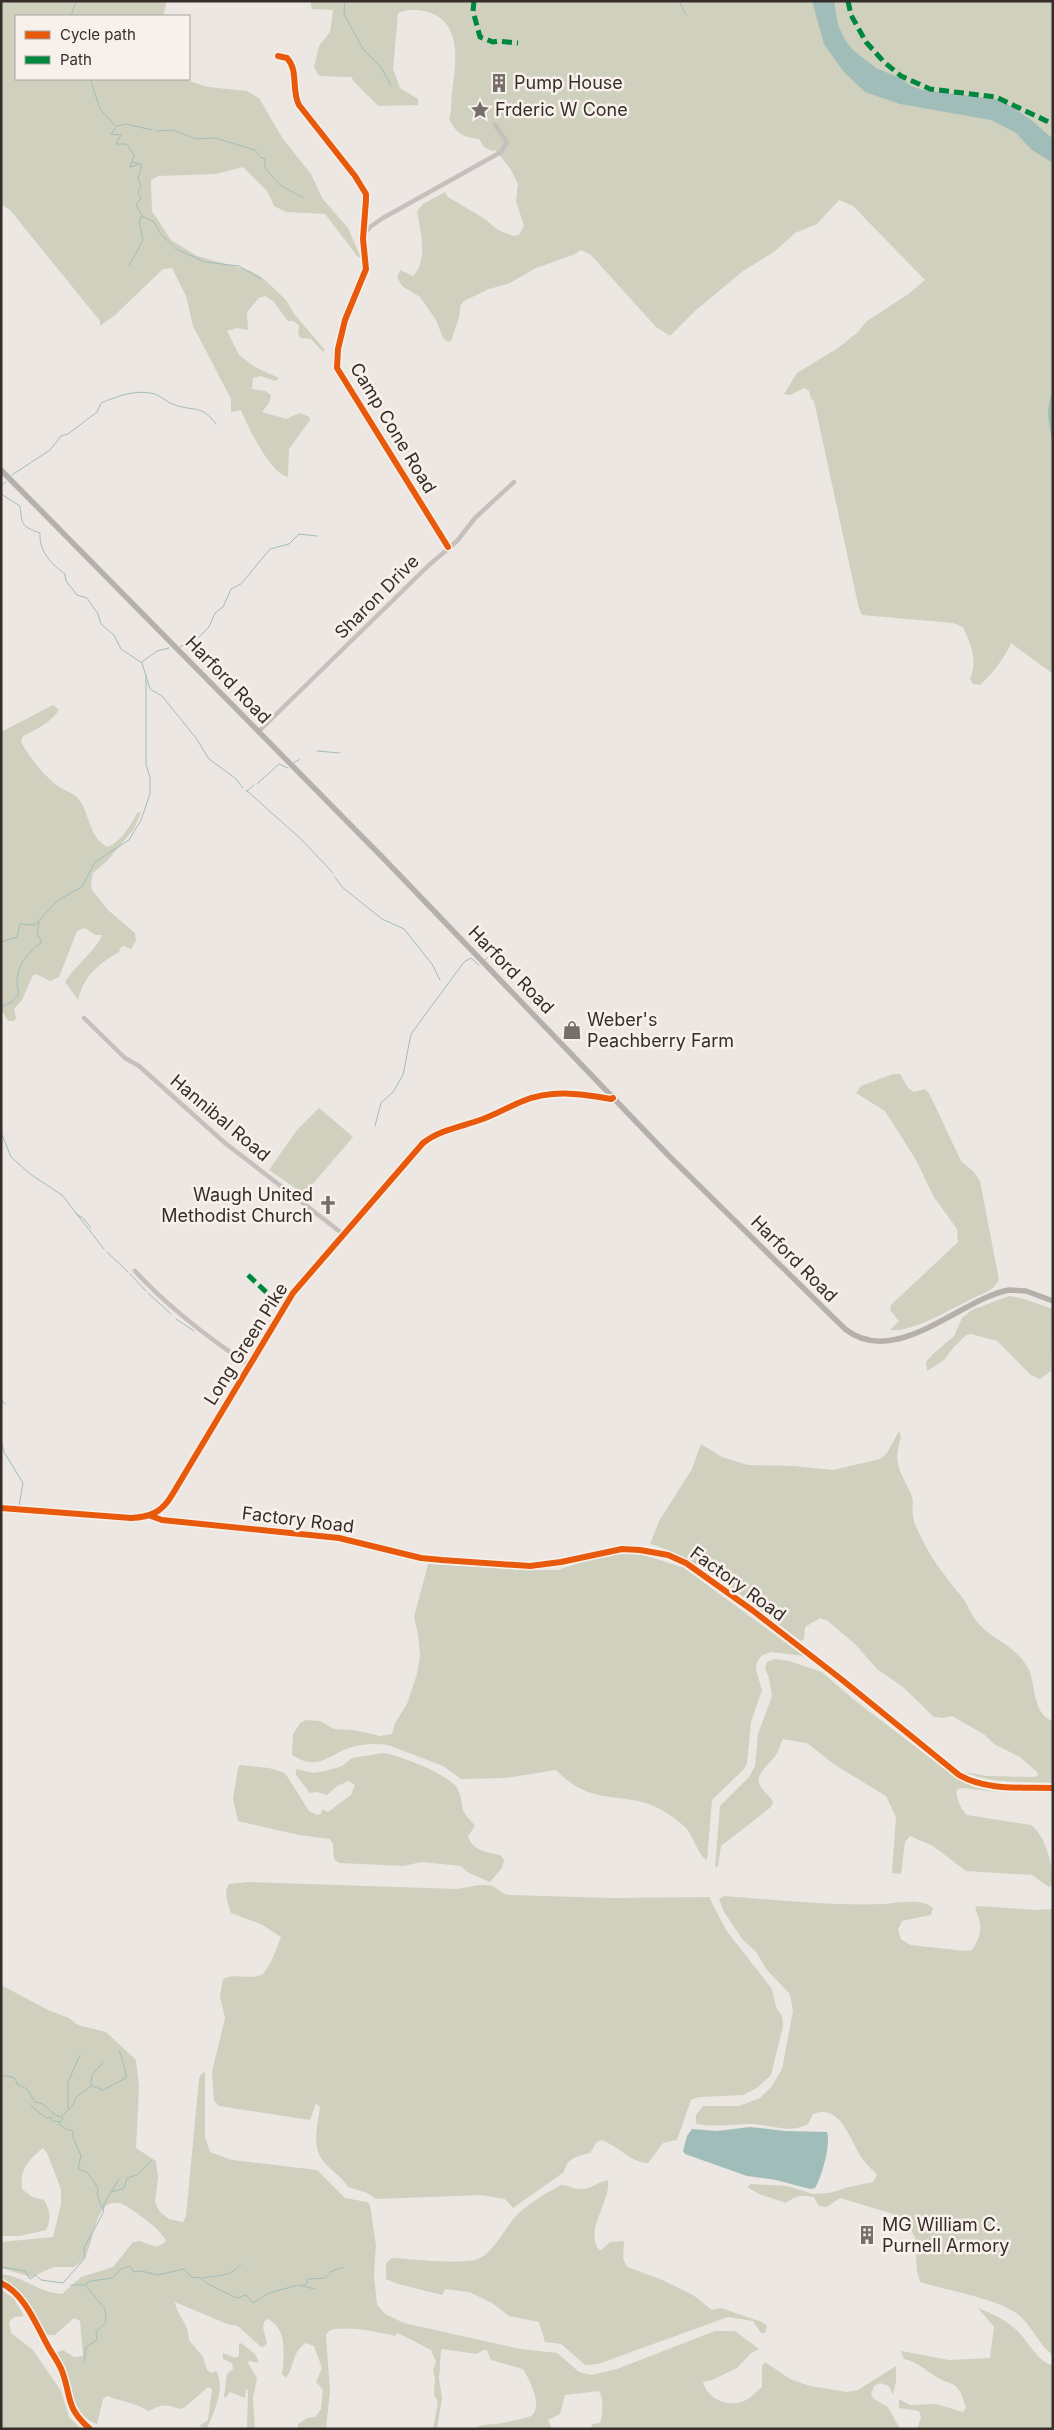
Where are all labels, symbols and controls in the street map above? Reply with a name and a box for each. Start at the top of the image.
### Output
legend [15,15,190,80]
text: Cycle path [60,25,136,44]
text: Path [60,50,92,69]
building icon: Pump House [488,72,510,94]
place label: Pump House [514,72,623,93]
place icon: Frderic W Cone [469,99,491,121]
place label: Frderic W Cone [495,99,628,120]
street label: Camp Cone Road [346,359,441,497]
street label: Sharon Drive [330,550,423,643]
street label: Harford Road [181,632,275,728]
street label: Harford Road [464,922,558,1018]
place label: Weber's Peachberry Farm [587,1009,734,1051]
shop icon: Weber's Peachberry Farm [561,1019,583,1041]
street label: Hannibal Road [166,1070,274,1165]
place label: Waugh United Methodist Church [161,1184,313,1226]
church icon: Waugh United Methodist Church [317,1194,339,1216]
street label: Harford Road [747,1211,842,1306]
street label: Long Green Pike [200,1279,292,1409]
street label: Factory Road [241,1502,355,1537]
street label: Factory Road [687,1542,790,1625]
place label: MG William C. Purnell Armory [882,2214,1009,2256]
building icon: MG William C. Purnell Armory [856,2224,878,2246]

